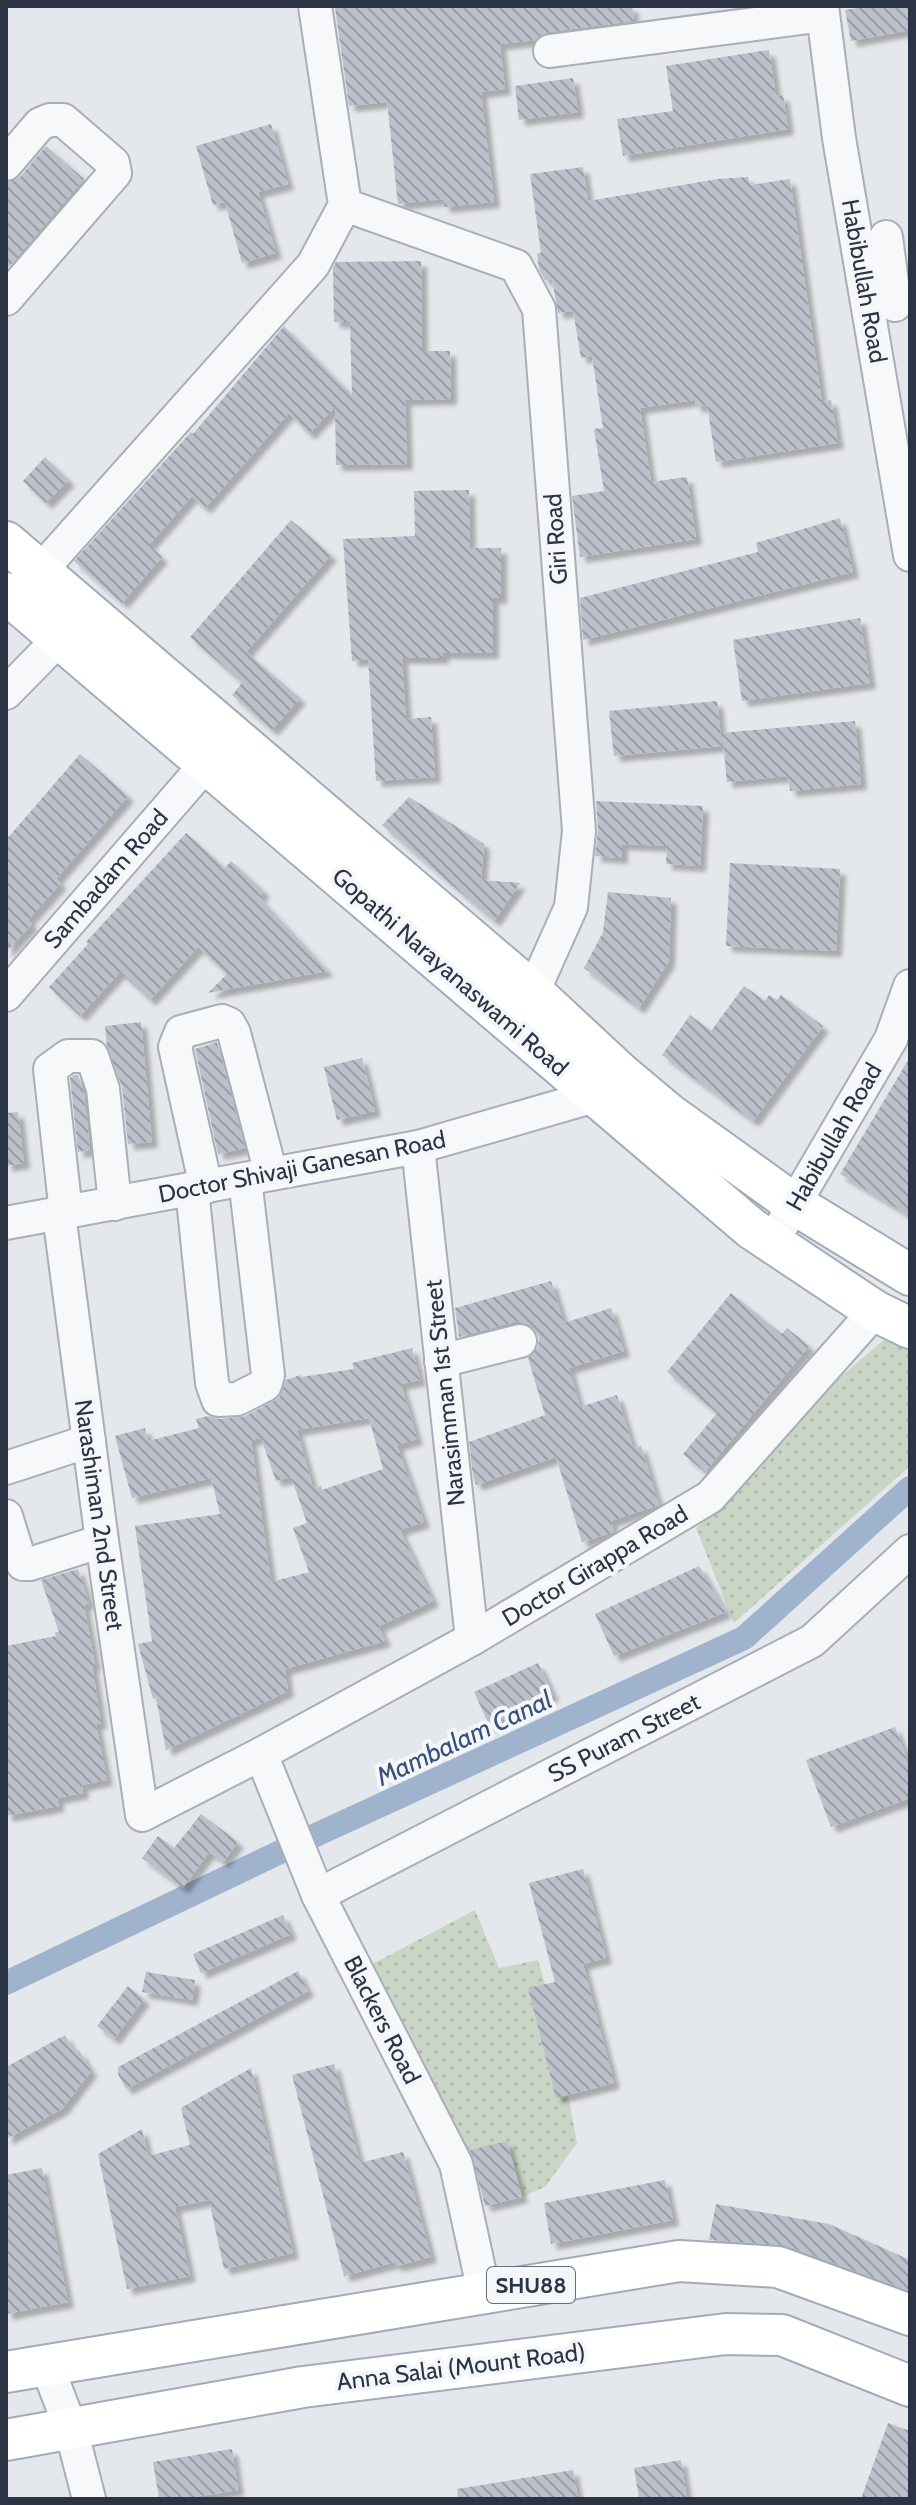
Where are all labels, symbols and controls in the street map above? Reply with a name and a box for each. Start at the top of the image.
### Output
street label: Habibullah Road [836,197,893,365]
street label: Giri Road [538,493,573,586]
street label: Sambadam Road [37,803,174,954]
street label: Gopathi Narayanaswami Road [327,861,574,1082]
street label: Habibullah Road [780,1058,888,1216]
street label: Doctor Shivaji Ganesan Road [156,1124,448,1209]
street label: Narasimman 1st Street [418,1278,471,1508]
street label: Narashiman 2nd Street [69,1398,130,1632]
street label: Doctor Girappa Road [497,1499,693,1632]
water label: Mambalam Canal [370,1683,557,1793]
street label: SS Puram Street [543,1687,705,1788]
street label: Blackers Road [338,1951,427,2089]
road number: SHU88 [487,2267,575,2303]
street label: Anna Salai (Mount Road) [335,2337,587,2396]

